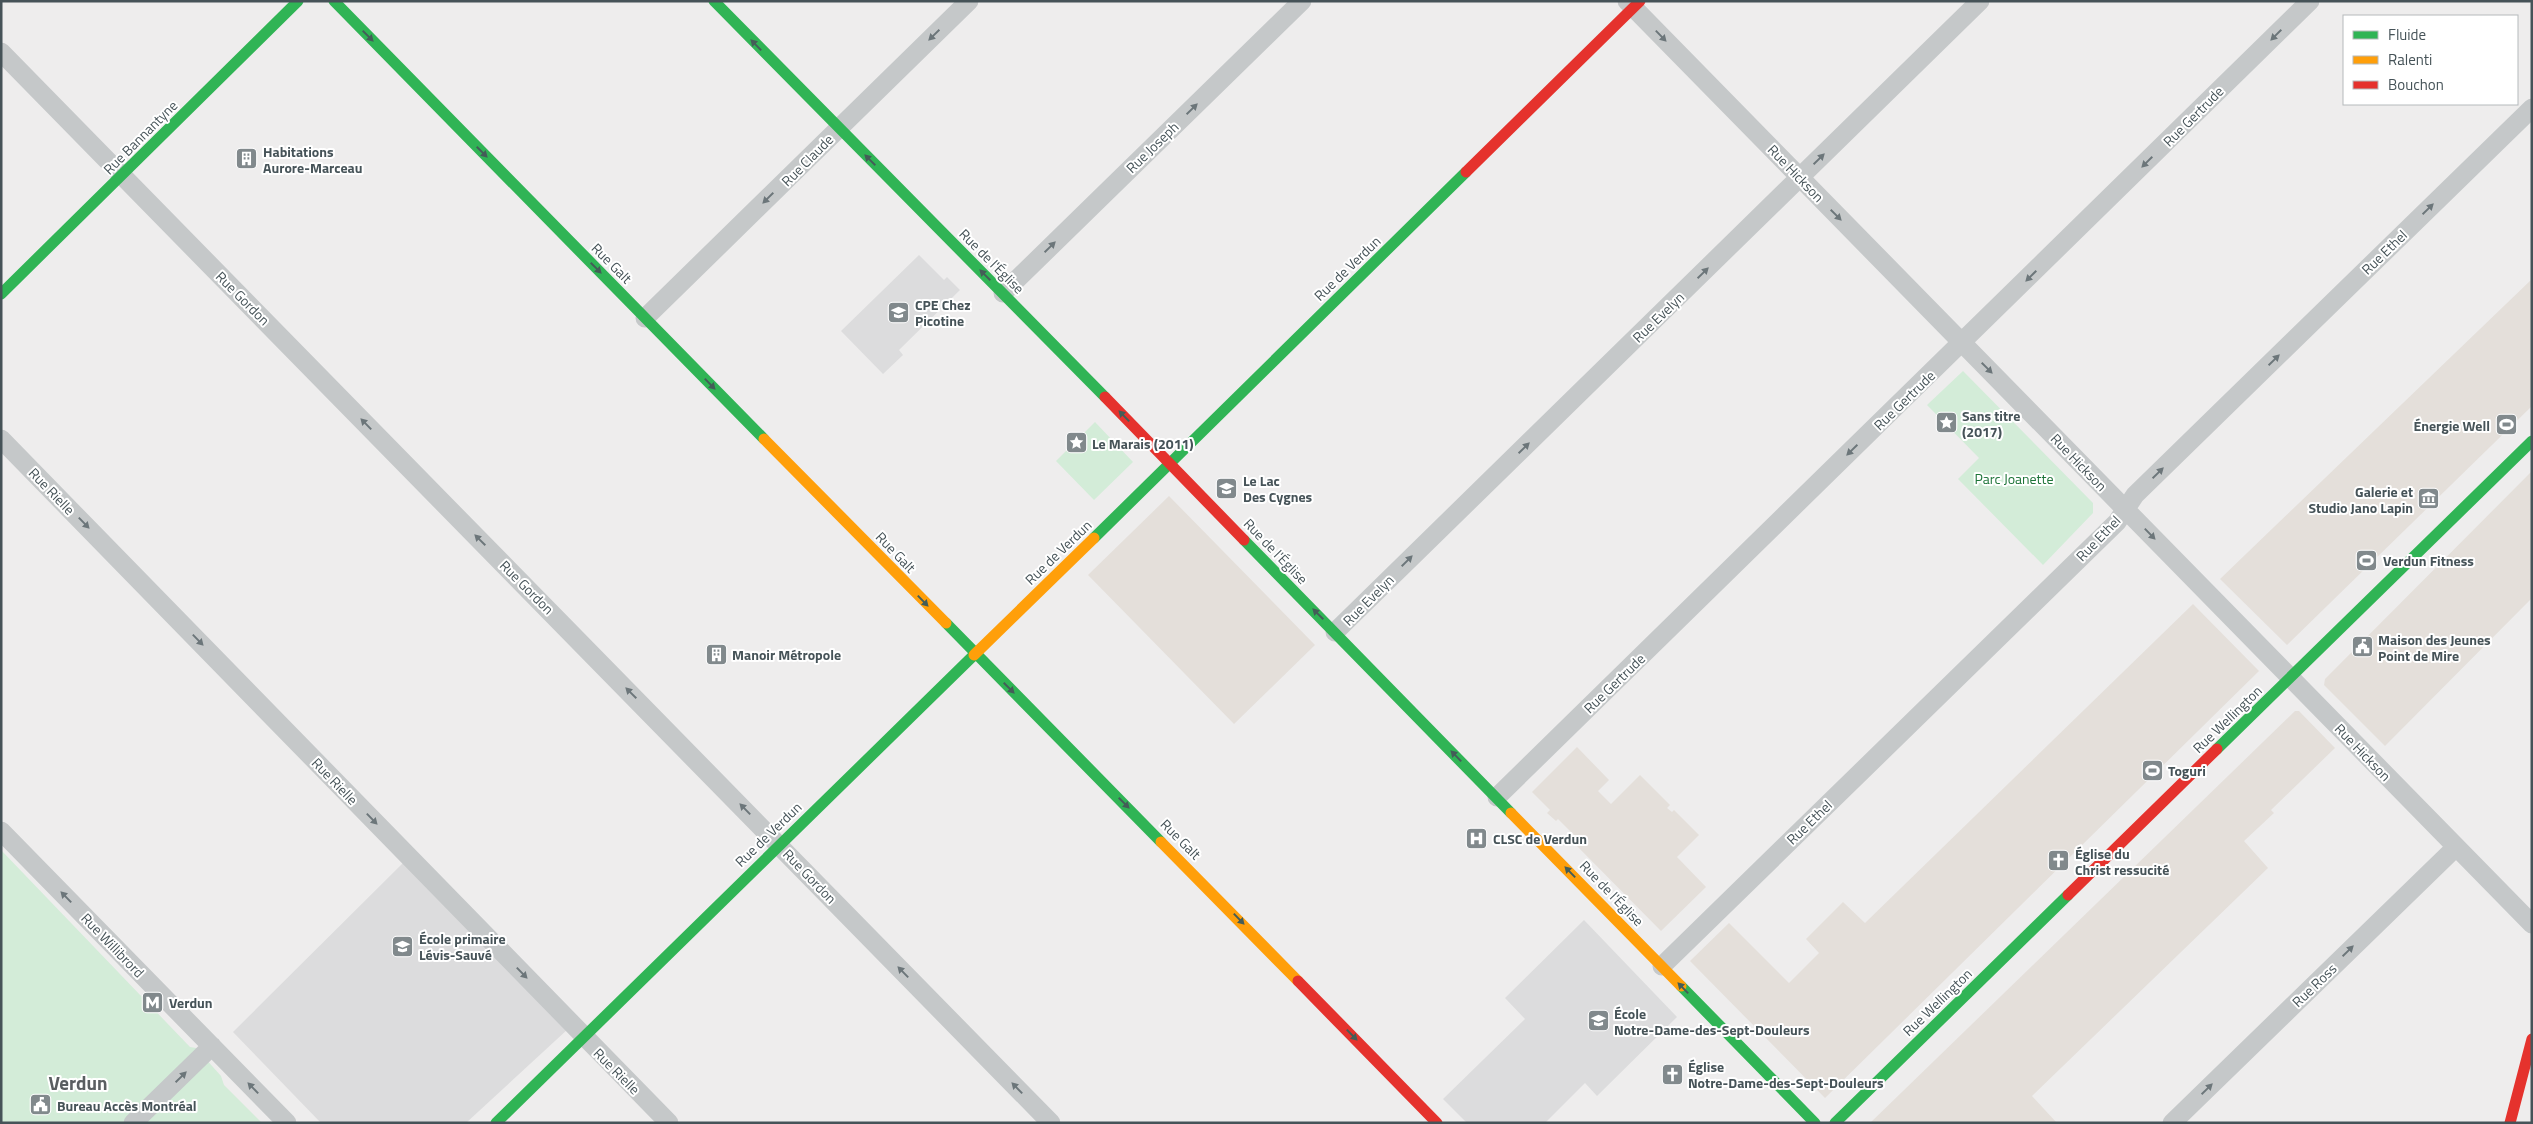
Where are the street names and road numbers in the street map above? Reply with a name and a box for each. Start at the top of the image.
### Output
street label: Rue Gertrude [2158,81,2228,151]
street label: Rue Bannantyne [98,95,182,179]
street label: Rue Joseph [1121,117,1183,177]
street label: Rue Claude [776,129,838,191]
street label: Rue Hickson [1763,139,1829,207]
street label: Rue de l'Église [955,224,1029,298]
street label: Rue Ethel [2356,225,2412,279]
street label: Rue de Verdun [1309,231,1385,305]
street label: Rue Galt [587,238,637,288]
street label: Rue Gordon [211,266,275,330]
street label: Rue Evelyn [1627,287,1689,347]
street label: Rue Gertrude [1869,365,1939,435]
street label: Rue Hickson [2046,428,2112,496]
street label: Rue Rielle [24,463,80,519]
street label: Rue Ethel [2071,510,2125,566]
street label: Rue de l'Église [1239,513,1313,589]
street label: Rue de Verdun [1020,515,1096,589]
street label: Rue Galt [871,527,921,577]
street label: Rue Gordon [495,555,559,619]
street label: Rue Evelyn [1338,570,1398,630]
street label: Rue Gertrude [1579,648,1649,718]
street label: Rue Wellington [2188,680,2266,758]
street label: Rue Hickson [2330,718,2396,786]
street label: Rue Rielle [307,753,363,809]
street label: Rue Ethel [1781,795,1837,849]
street label: Rue de Verdun [730,797,806,871]
street label: Rue Galt [1156,814,1206,864]
street label: Rue Gordon [778,844,842,908]
street label: Rue de l'Église [1575,855,1649,931]
street label: Rue Willibrord [77,908,149,982]
street label: Rue Ross [2287,958,2341,1012]
street label: Rue Wellington [1898,963,1976,1041]
street label: Rue Rielle [589,1043,645,1099]

